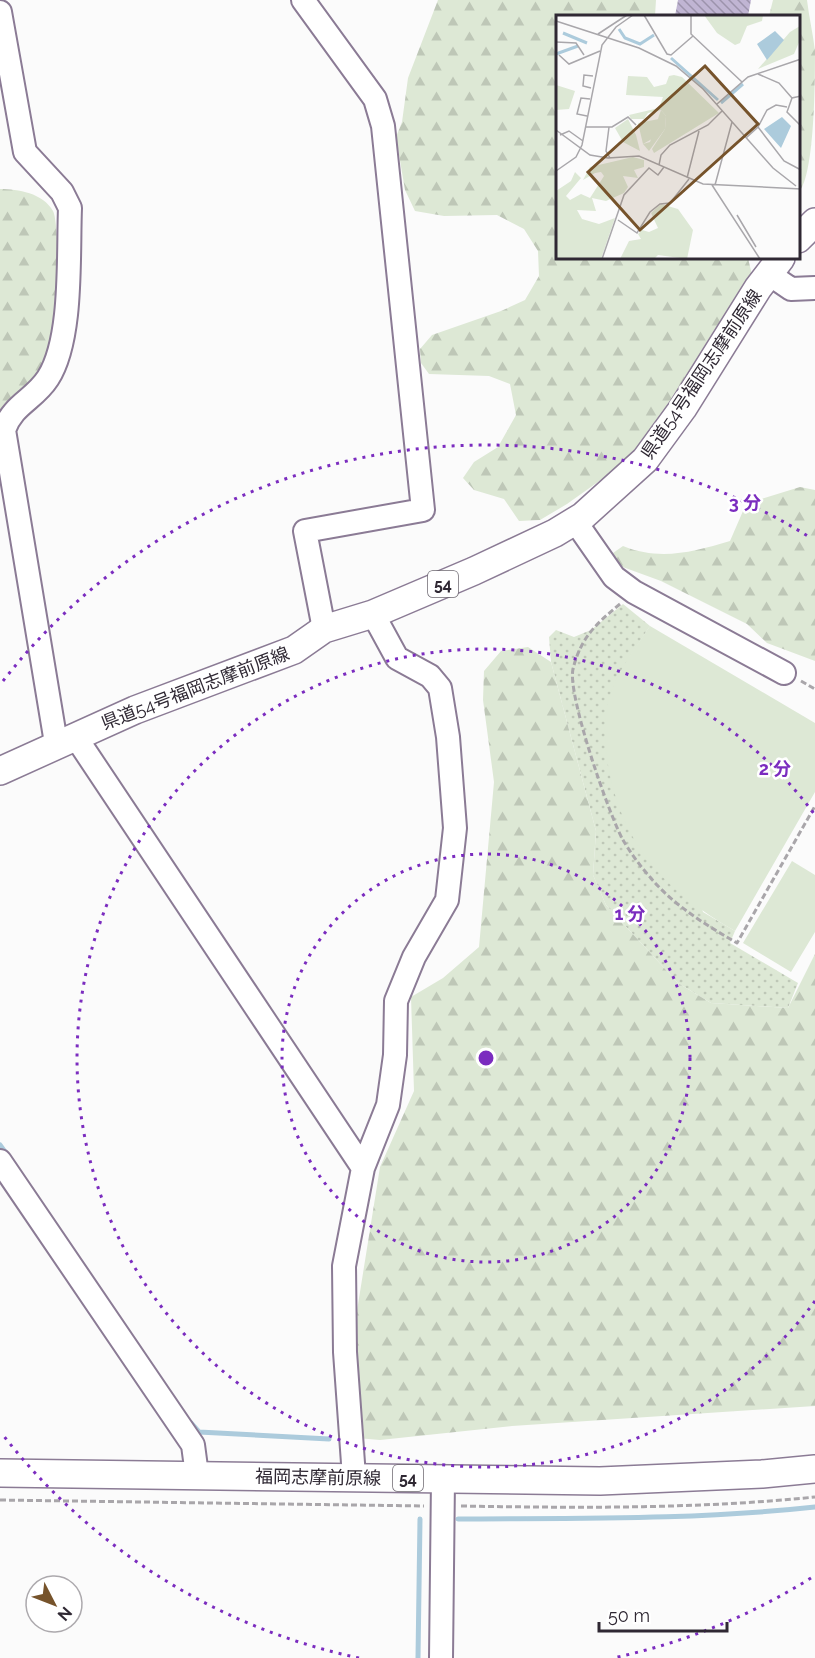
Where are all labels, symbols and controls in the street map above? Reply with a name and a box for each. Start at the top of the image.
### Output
inset map [556,15,800,260]
street label: 県道54号福岡志摩前原線 [636,285,766,463]
text: 3 分 [729,492,761,513]
road number: 54 [428,571,458,597]
street label: 県道54号福岡志摩前原線 [98,642,292,734]
text: 2 分 [759,758,791,779]
text: 1 分 [614,903,646,924]
centre of rings [476,1048,496,1068]
street label: 福岡志摩前原線 [255,1465,381,1489]
road number: 54 [393,1465,423,1491]
north arrow [24,1574,84,1634]
scale bar [599,1595,726,1633]
text: N [54,1603,76,1625]
text: 50 m [608,1605,650,1626]

